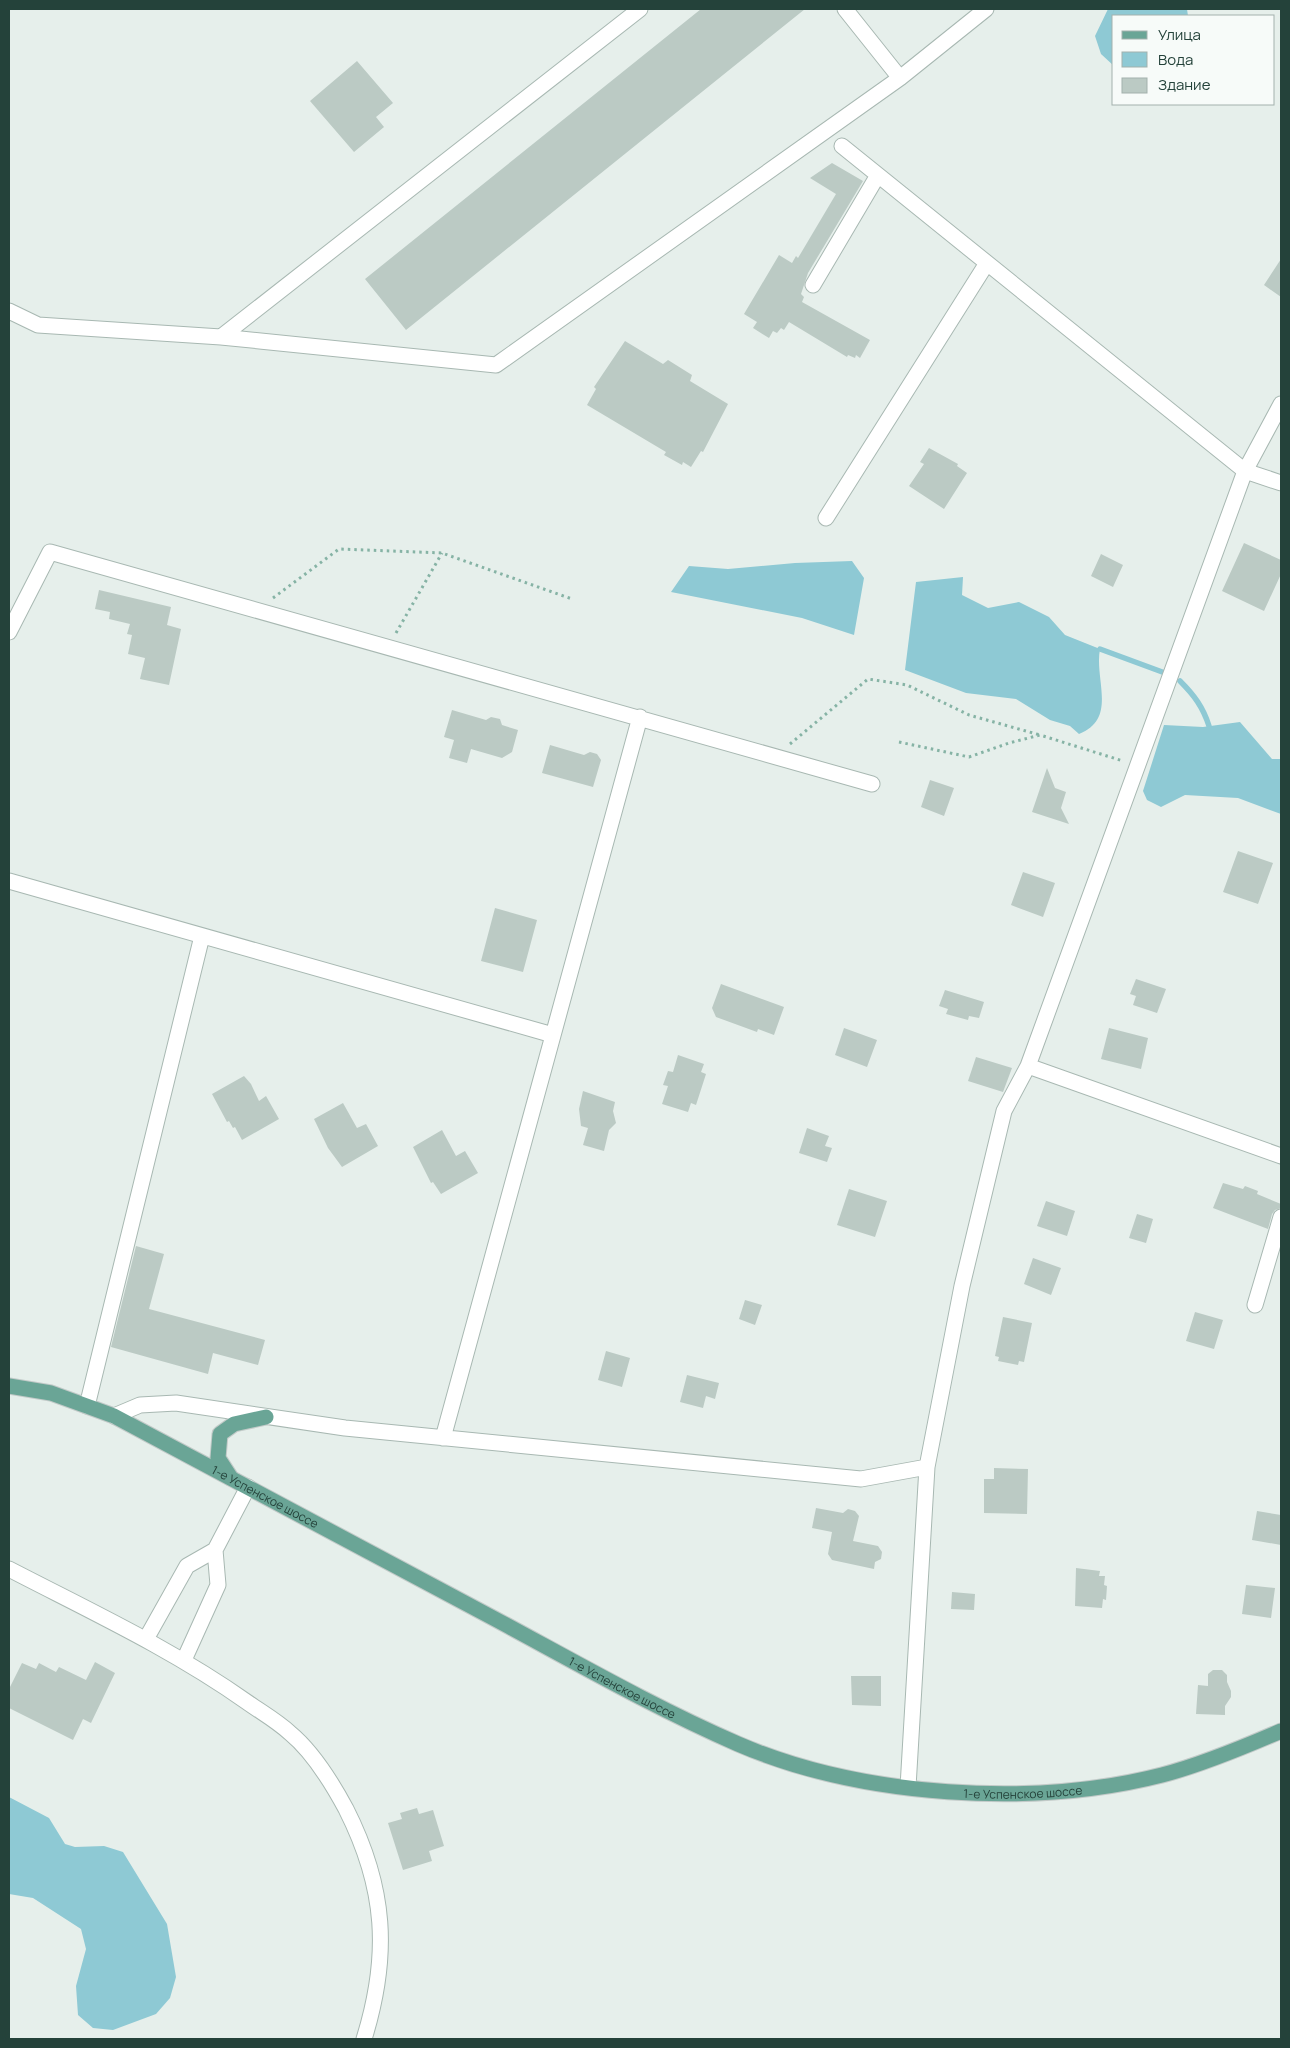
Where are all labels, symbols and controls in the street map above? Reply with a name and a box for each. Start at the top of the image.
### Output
legend [1112,15,1275,105]
text: Улица [1158,24,1201,45]
text: Вода [1158,49,1193,70]
text: Здание [1158,74,1211,95]
street label: 1-е Успенское шоссе [209,1461,322,1532]
street label: 1-е Успенское шоссе [566,1652,679,1722]
street label: 1-е Успенское шоссе [963,1781,1083,1802]

